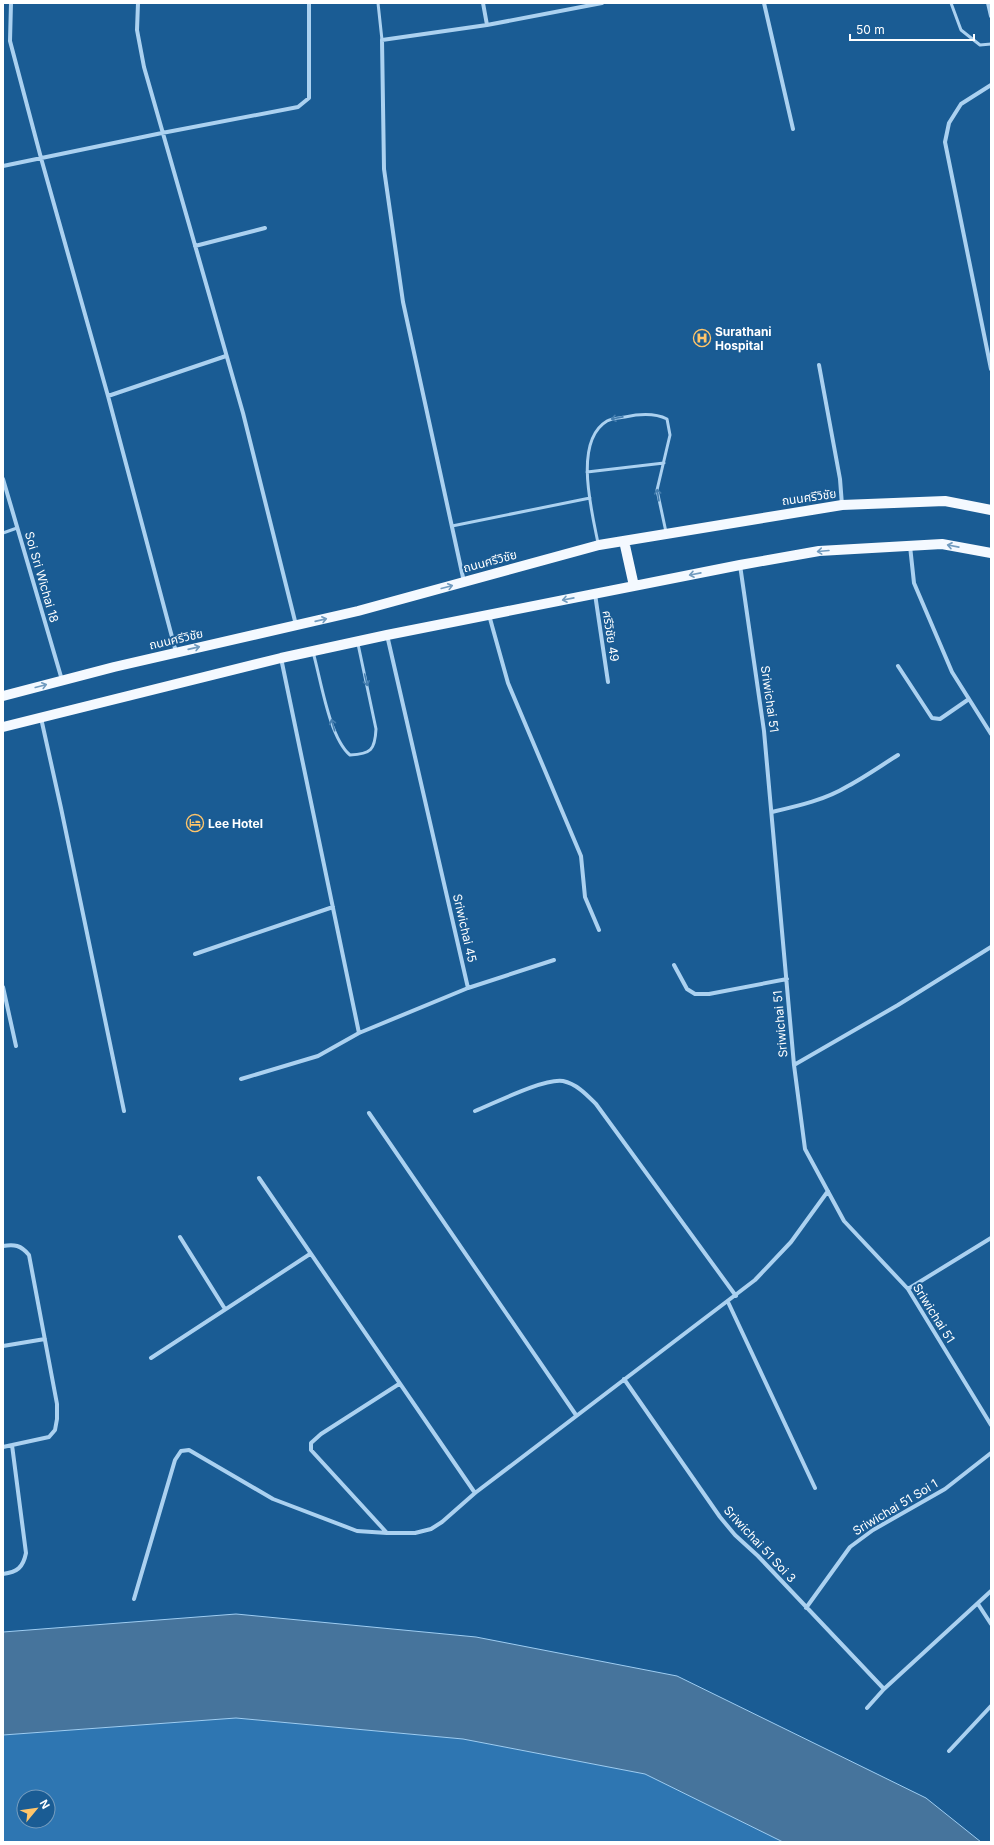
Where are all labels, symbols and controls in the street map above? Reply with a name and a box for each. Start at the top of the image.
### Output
scale bar [850,16,974,42]
text: 50 m [856,22,885,37]
place label: Surathani Hospital [715,324,772,353]
hospital icon: Surathani Hospital [692,328,712,348]
one-way arrow [611,415,624,423]
street label: ถนนศรีวิชัย [781,486,837,508]
one-way arrow [654,489,662,502]
street label: Soi Sri Wichai 18 [22,530,62,624]
one-way arrow [947,541,960,549]
street label: ถนนศรีวิชัย [462,547,518,575]
one-way arrow [817,547,830,554]
one-way arrow [689,570,702,578]
one-way arrow [440,583,453,590]
one-way arrow [562,595,575,603]
street label: ศรีวิชัย 49 [600,609,622,663]
one-way arrow [314,615,327,623]
street label: ถนนศรีวิชัย [148,626,204,652]
one-way arrow [187,644,200,652]
street label: Sriwichai 51 [758,665,782,733]
one-way arrow [362,674,370,687]
one-way arrow [34,682,47,689]
one-way arrow [329,719,336,732]
hotel icon: Lee Hotel [185,813,205,833]
place label: Lee Hotel [208,816,263,831]
street label: Sriwichai 45 [450,892,480,964]
street label: Sriwichai 51 [770,990,790,1058]
street label: Sriwichai 51 [910,1281,958,1345]
street label: Sriwichai 51 Soi 1 [850,1476,940,1538]
street label: Sriwichai 51 Soi 3 [721,1503,799,1585]
north arrow [16,1789,56,1829]
text: N [37,1797,53,1811]

